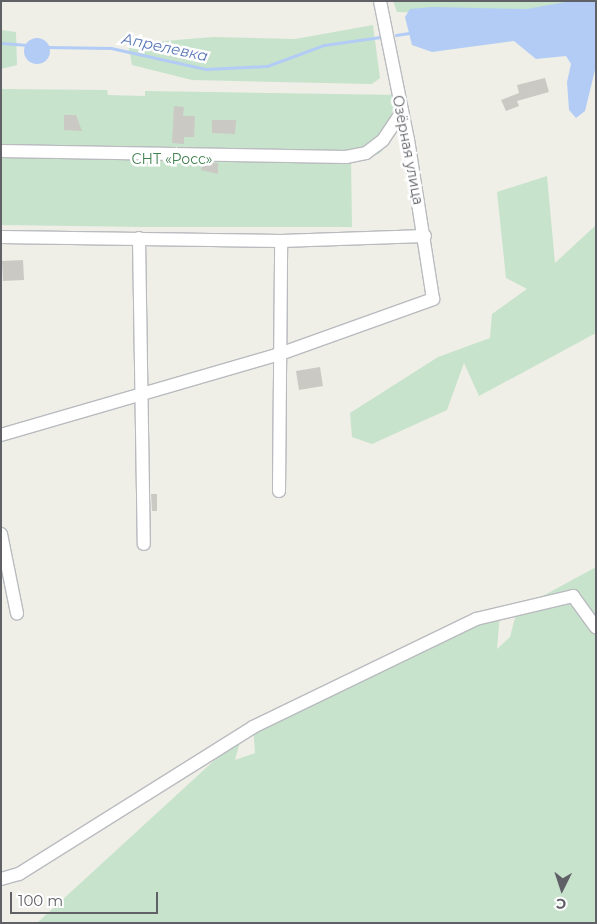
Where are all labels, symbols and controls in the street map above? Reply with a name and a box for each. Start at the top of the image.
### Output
water label: Апрелевка [120,29,210,65]
street label: Озёрная улица [389,94,427,206]
park label: СНТ «Росс» [131,151,213,167]
north arrow [537,864,587,914]
scale bar [12,882,160,914]
text: 100 m [18,891,63,910]
text: С [555,895,567,913]

